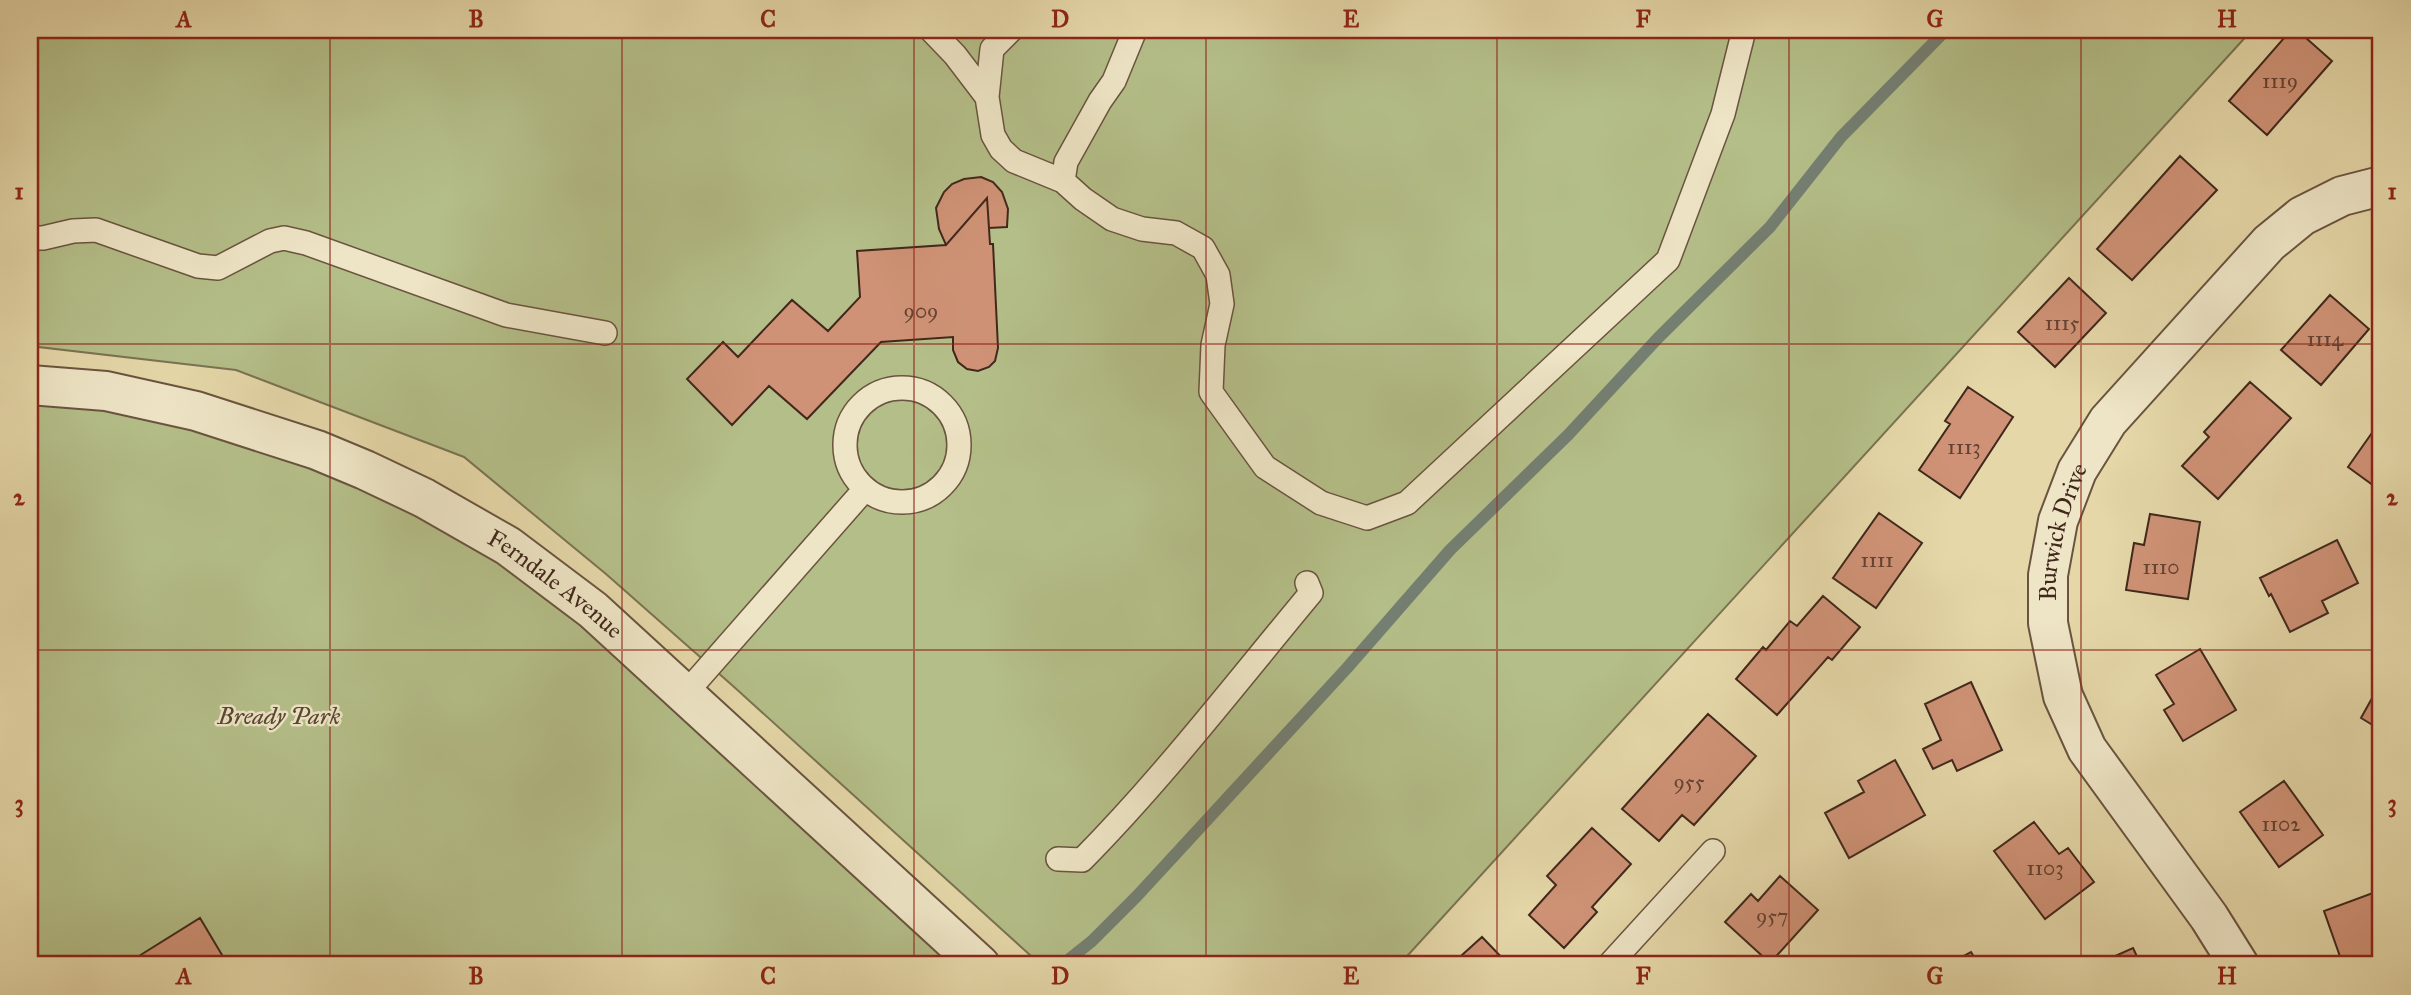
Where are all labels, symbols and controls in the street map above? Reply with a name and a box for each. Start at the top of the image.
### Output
text: A [174,5,192,33]
text: B [468,5,484,33]
text: C [760,5,776,33]
text: D [1051,5,1069,33]
text: E [1343,5,1360,33]
text: F [1635,5,1651,33]
text: G [1927,5,1944,33]
text: H [2217,5,2237,33]
house number: 1119 [2262,68,2298,94]
text: 1 [14,177,24,205]
text: 1 [2387,177,2397,205]
house number: 909 [904,298,938,324]
house number: 1115 [2045,310,2079,336]
house number: 1114 [2307,326,2345,352]
house number: 1113 [1947,434,1981,460]
street label: Burwick Drive [2033,457,2094,601]
text: 2 [13,483,25,511]
text: 2 [2386,483,2398,511]
street label: Ferndale Avenue [482,522,629,645]
house number: 1111 [1860,547,1894,573]
house number: 1110 [2142,554,2180,580]
park label: Bready Park [217,701,341,731]
house number: 955 [1674,769,1705,795]
text: 3 [14,789,24,818]
text: 3 [2387,789,2397,818]
house number: 1102 [2261,811,2301,837]
house number: 1103 [2026,855,2064,881]
house number: 957 [1756,903,1788,929]
text: A [174,962,192,990]
text: B [468,962,484,990]
text: C [760,962,776,990]
text: D [1051,962,1069,990]
text: E [1343,962,1360,990]
text: F [1635,962,1651,990]
text: G [1927,962,1944,990]
text: H [2217,962,2237,990]

